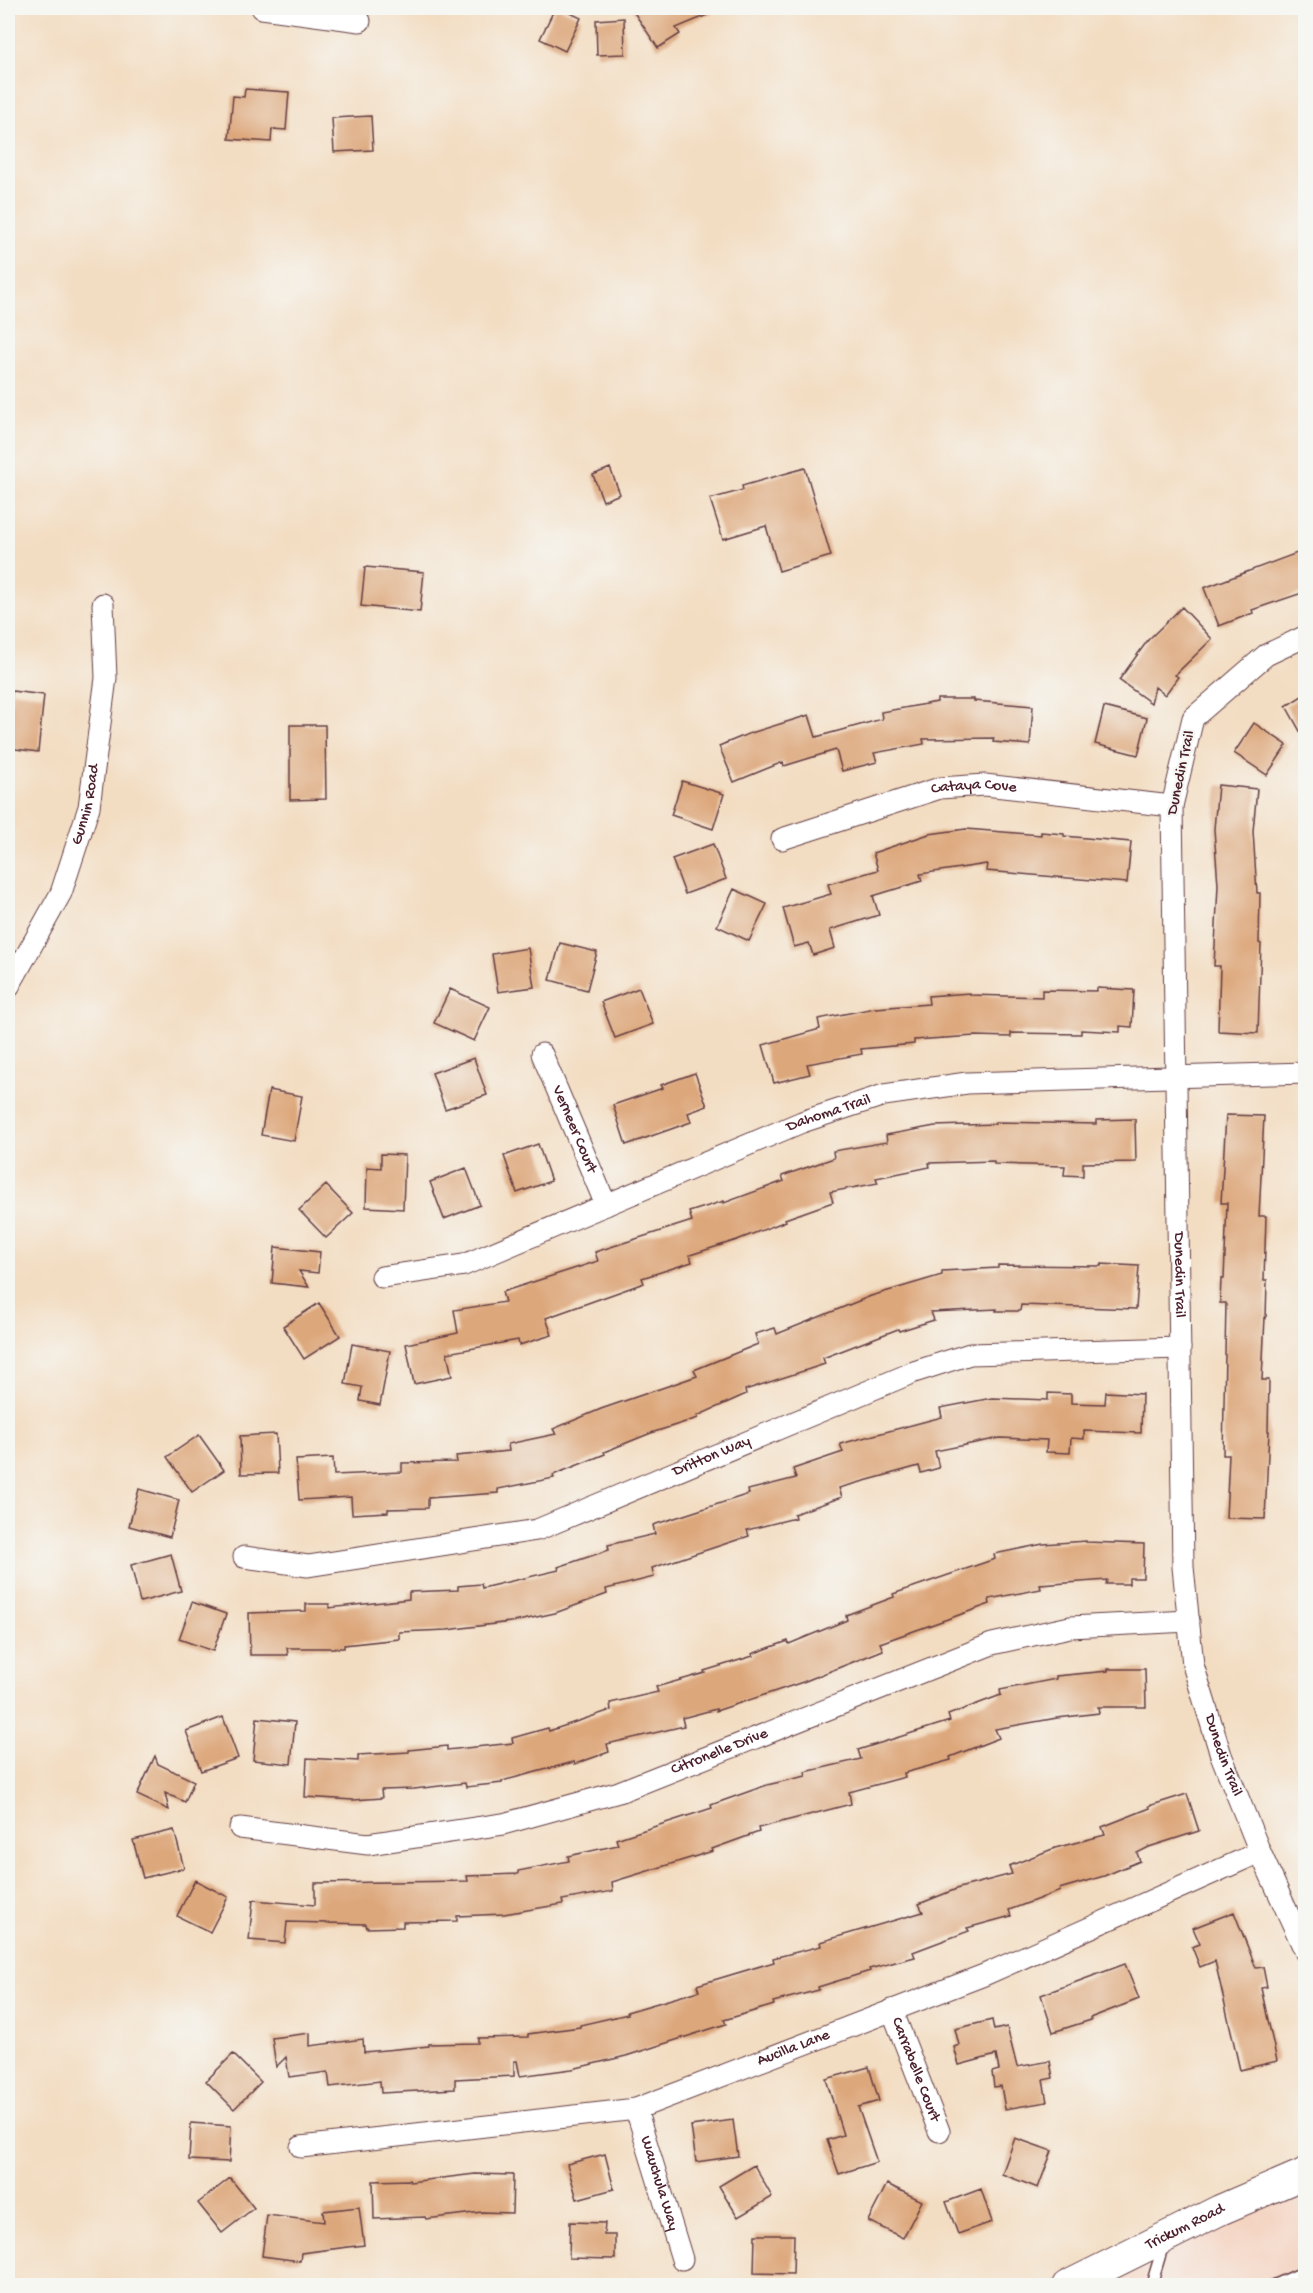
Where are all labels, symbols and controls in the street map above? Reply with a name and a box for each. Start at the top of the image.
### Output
street label: Dunedin Trail [1164,729,1200,818]
street label: Gunnin Road [68,761,104,848]
street label: Cataya Cove [929,776,1018,800]
street label: Verneer Court [547,1082,601,1177]
street label: Dahoma Trail [783,1090,873,1137]
street label: Dunedin Trail [1169,1231,1189,1318]
street label: Dritton Way [669,1432,754,1482]
street label: Dunedin Trail [1199,1711,1246,1799]
street label: Citronelle Drive [668,1724,771,1780]
street label: Carrabelle Court [886,2015,945,2126]
street label: Aucilla Lane [755,2025,833,2071]
street label: Wauchula Way [635,2134,682,2233]
street label: Trickum Road [1142,2199,1229,2255]

